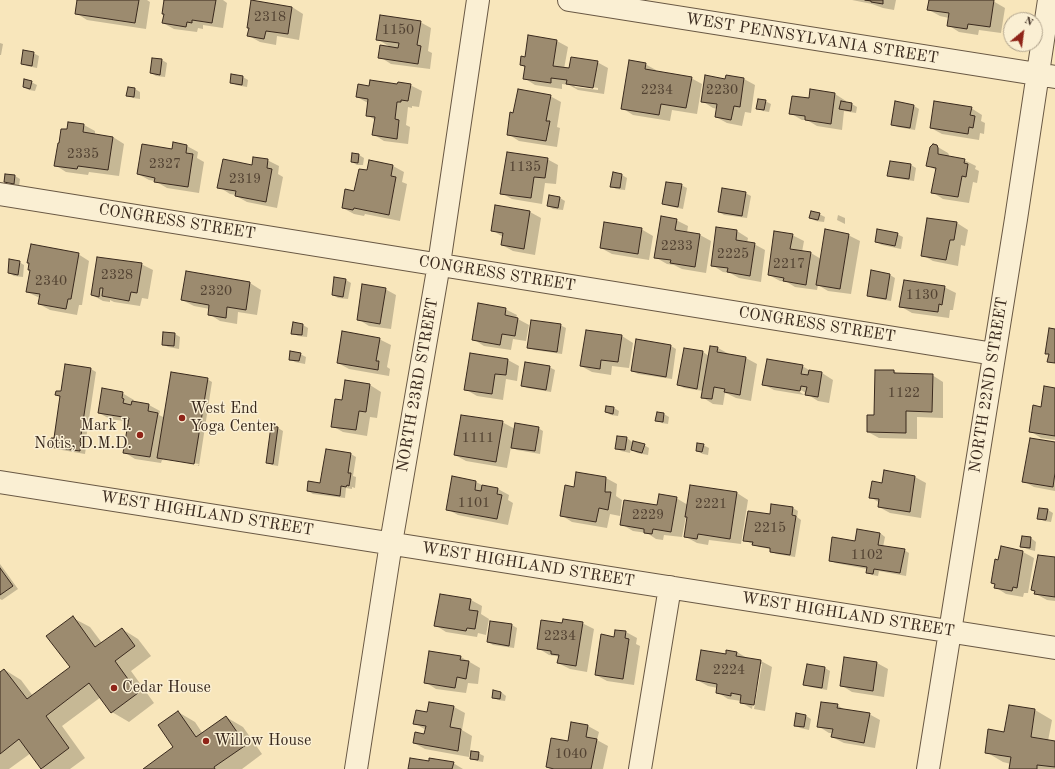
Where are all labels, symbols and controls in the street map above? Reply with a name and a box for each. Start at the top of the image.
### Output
house number: 2318 [254,9,286,25]
street label: WEST PENNSYLVANIA STREET [684,10,940,68]
north arrow [1003,12,1043,52]
text: N [1022,15,1035,29]
house number: 1150 [382,22,414,38]
house number: 2234 [641,82,673,98]
house number: 2230 [706,82,738,98]
house number: 2335 [67,146,99,162]
house number: 2327 [149,156,181,172]
house number: 1135 [509,159,541,175]
house number: 2319 [229,171,261,187]
street label: CONGRESS STREET [97,200,257,244]
house number: 2233 [661,238,693,254]
house number: 2225 [717,246,749,262]
street label: CONGRESS STREET [417,252,577,296]
house number: 2217 [773,256,805,272]
house number: 2328 [101,267,133,283]
house number: 2340 [35,273,67,289]
house number: 2320 [200,283,232,299]
house number: 1130 [906,287,938,303]
street label: NORTH 23RD STREET [393,296,443,474]
street label: NORTH 22ND STREET [966,296,1012,474]
street label: CONGRESS STREET [737,303,897,347]
house number: 1122 [888,385,920,401]
place label: West End Yoga Center [190,399,276,437]
marker: West End Yoga Center [177,413,187,423]
place label: Mark I. Notis, D.M.D. [34,416,132,454]
marker: Mark I. Notis, D.M.D. [135,430,145,440]
house number: 1111 [462,430,494,446]
street label: WEST HIGHLAND STREET [99,488,315,540]
house number: 1101 [458,495,490,511]
house number: 2221 [695,496,727,512]
house number: 2229 [632,507,664,523]
house number: 2215 [754,520,786,536]
street label: WEST HIGHLAND STREET [420,539,636,591]
house number: 1102 [851,547,883,563]
street label: WEST HIGHLAND STREET [740,589,956,641]
house number: 2234 [544,628,576,644]
house number: 2224 [713,662,745,678]
place label: Cedar House [122,678,211,698]
marker: Cedar House [109,683,119,693]
place label: Willow House [214,731,311,751]
marker: Willow House [201,736,211,746]
house number: 1040 [555,746,587,762]

